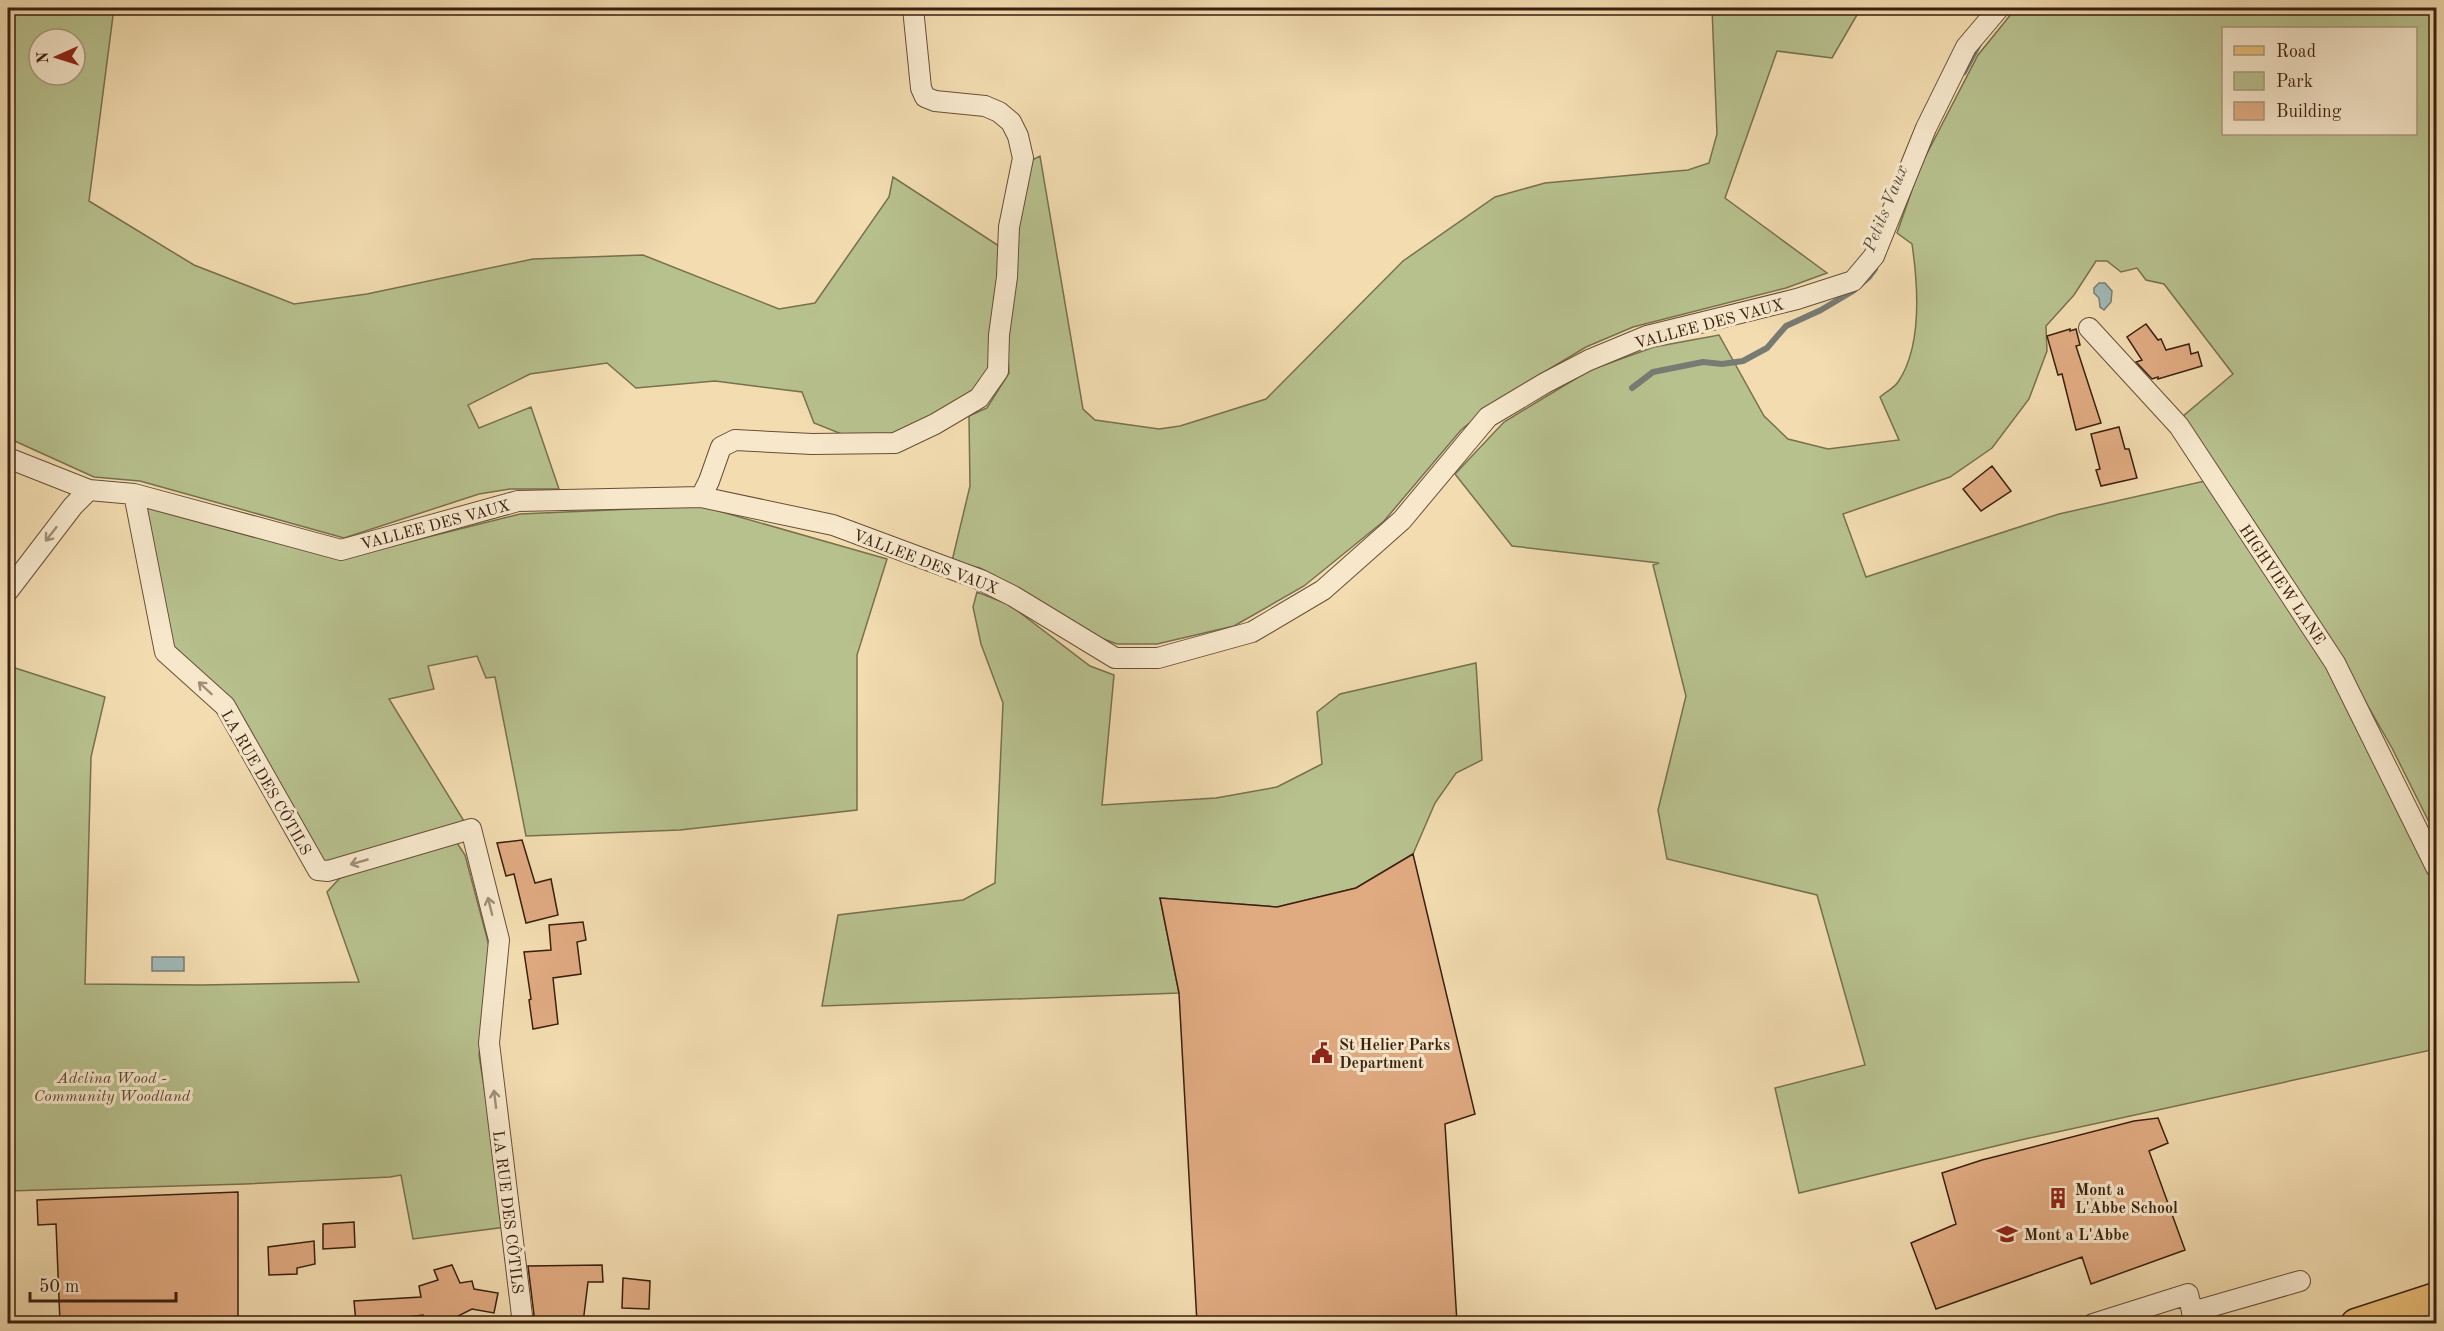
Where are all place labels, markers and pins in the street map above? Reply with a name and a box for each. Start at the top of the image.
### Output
place label: St Helier Parks Department [1339,1038,1450,1072]
public building icon: St Helier Parks Department [1310,1041,1334,1065]
place label: Mont a L'Abbe School [2075,1183,2178,1217]
building icon: Mont a L'Abbe School [2046,1186,2070,1210]
school or university icon: Mont a L'Abbe [1995,1222,2019,1246]
place label: Mont a L'Abbe [2024,1228,2129,1244]

